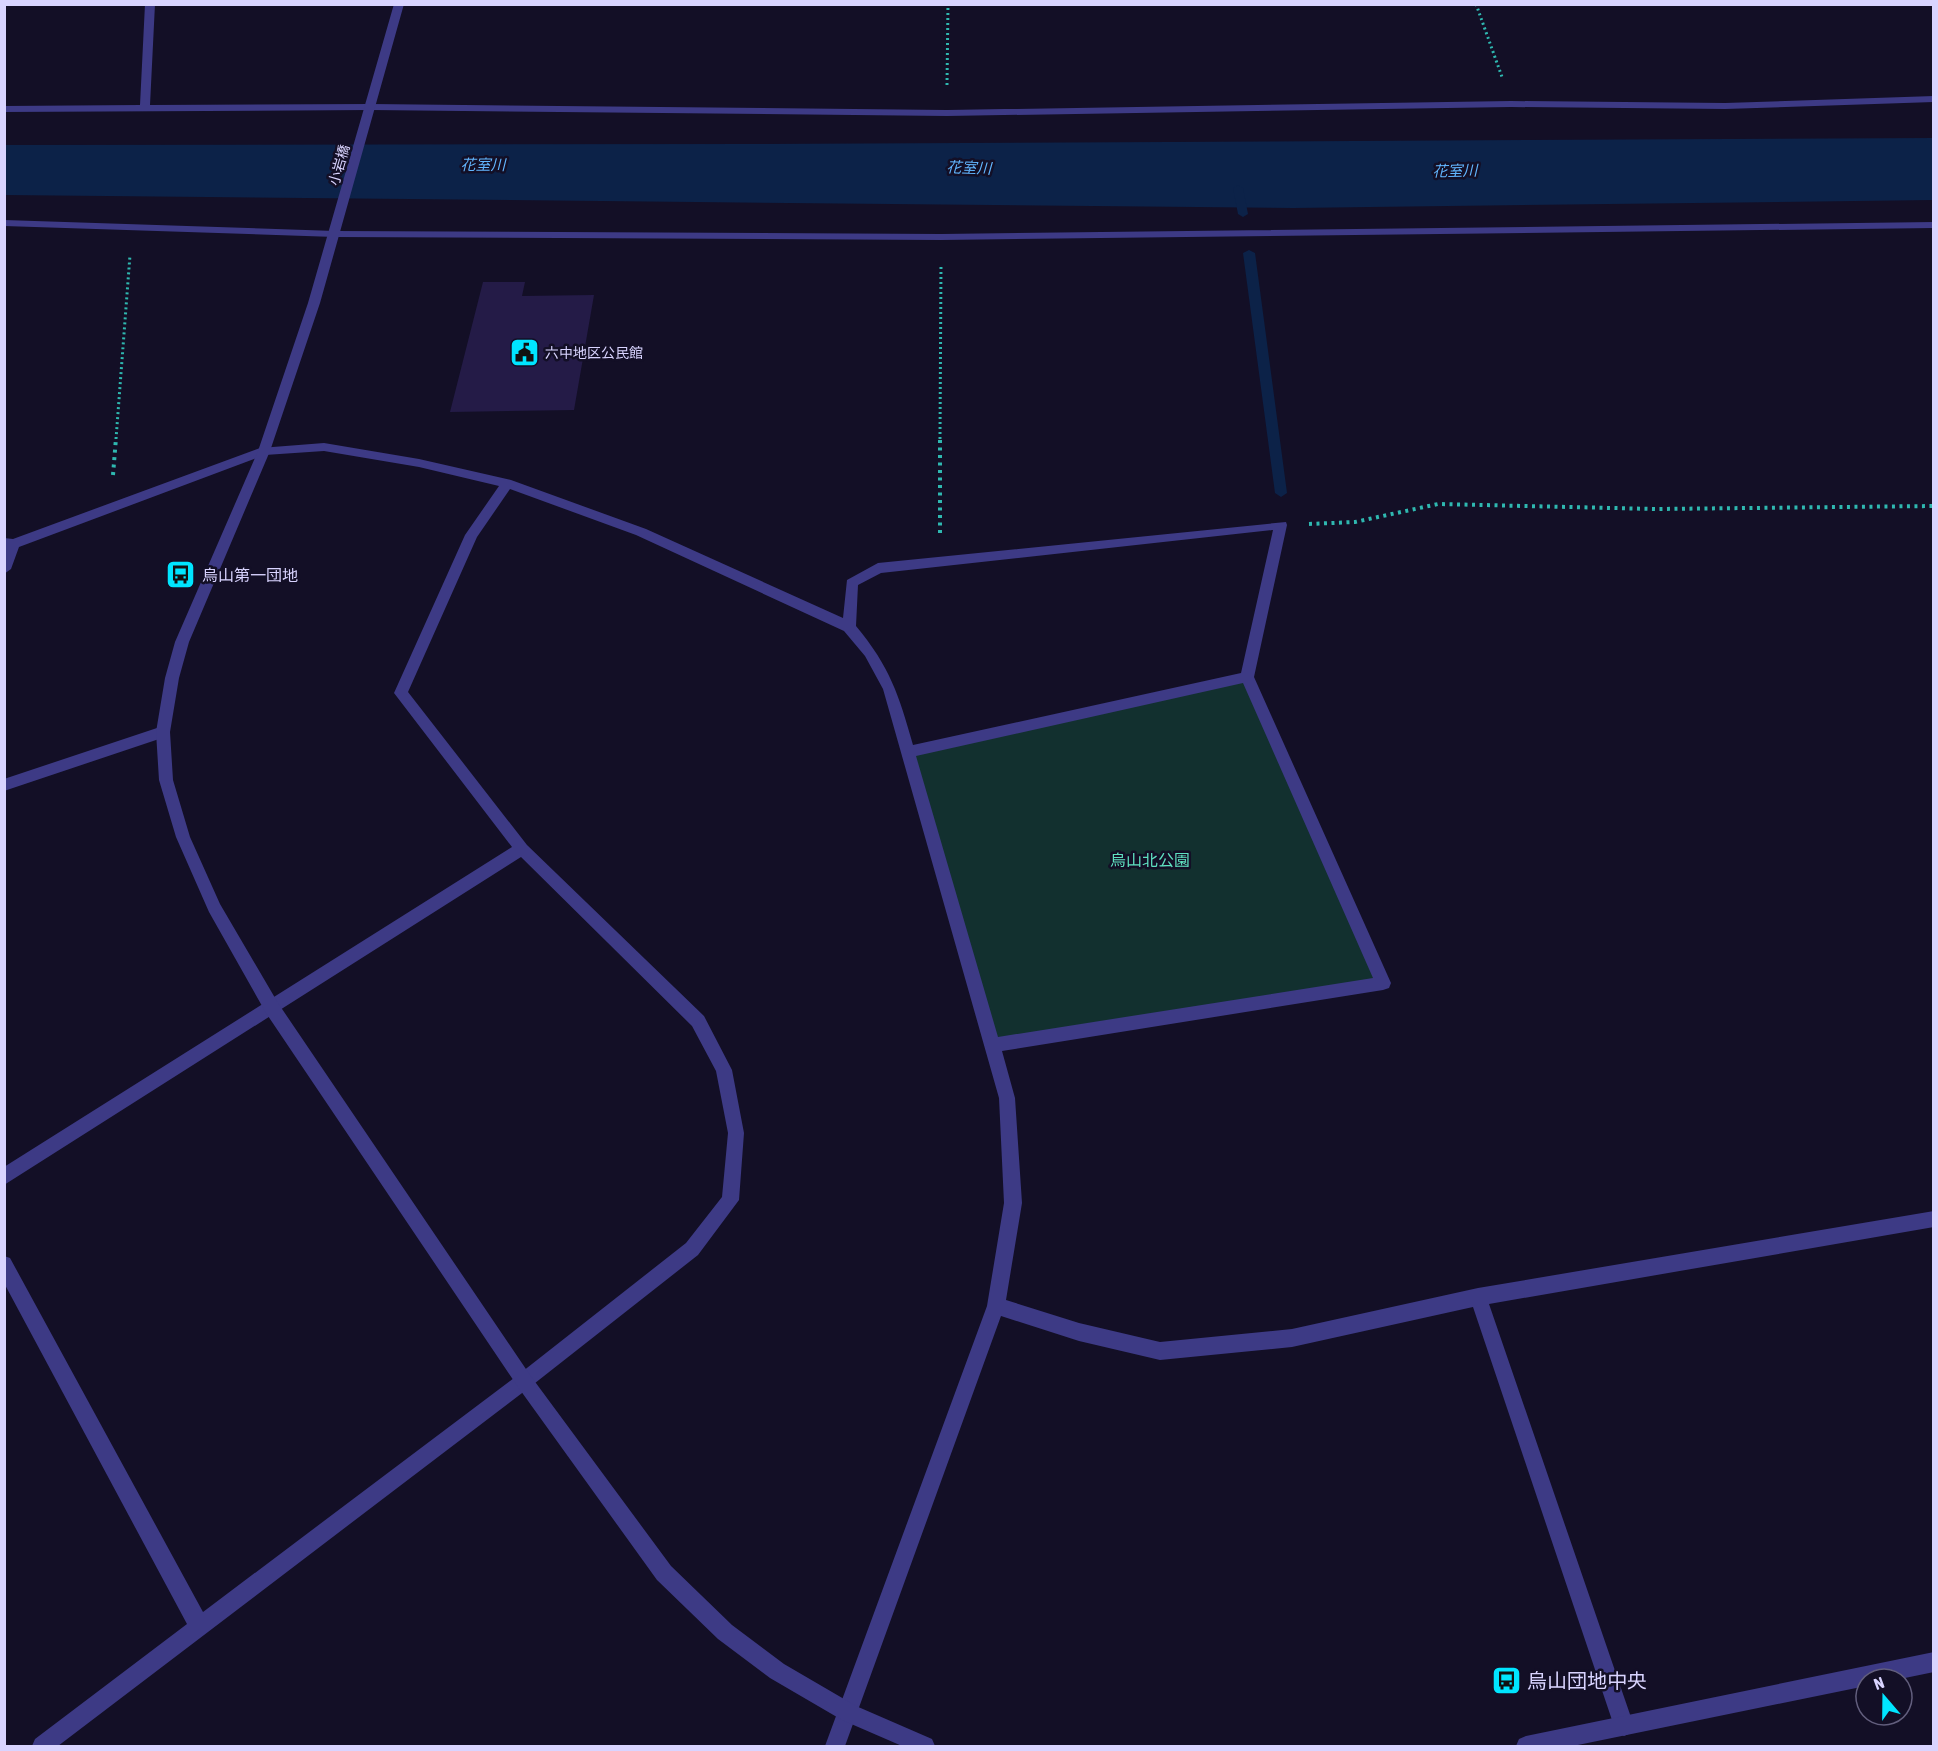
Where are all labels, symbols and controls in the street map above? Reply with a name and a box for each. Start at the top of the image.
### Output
street label: 小岩橋 [326,143,352,187]
water label: 花室川 [460,156,507,173]
water label: 花室川 [946,158,994,177]
water label: 花室川 [1432,162,1480,179]
public building icon: 六中地区公民館 [508,337,540,369]
place label: 六中地区公民館 [545,345,643,361]
bus stop icon: 烏山第一団地 [165,559,197,591]
place label: 烏山第一団地 [202,566,298,584]
park label: 烏山北公園 [1110,851,1190,869]
bus stop icon: 烏山団地中央 [1490,1665,1522,1697]
north arrow [1854,1667,1914,1727]
place label: 烏山団地中央 [1527,1669,1647,1692]
text: N [1871,1673,1886,1693]

